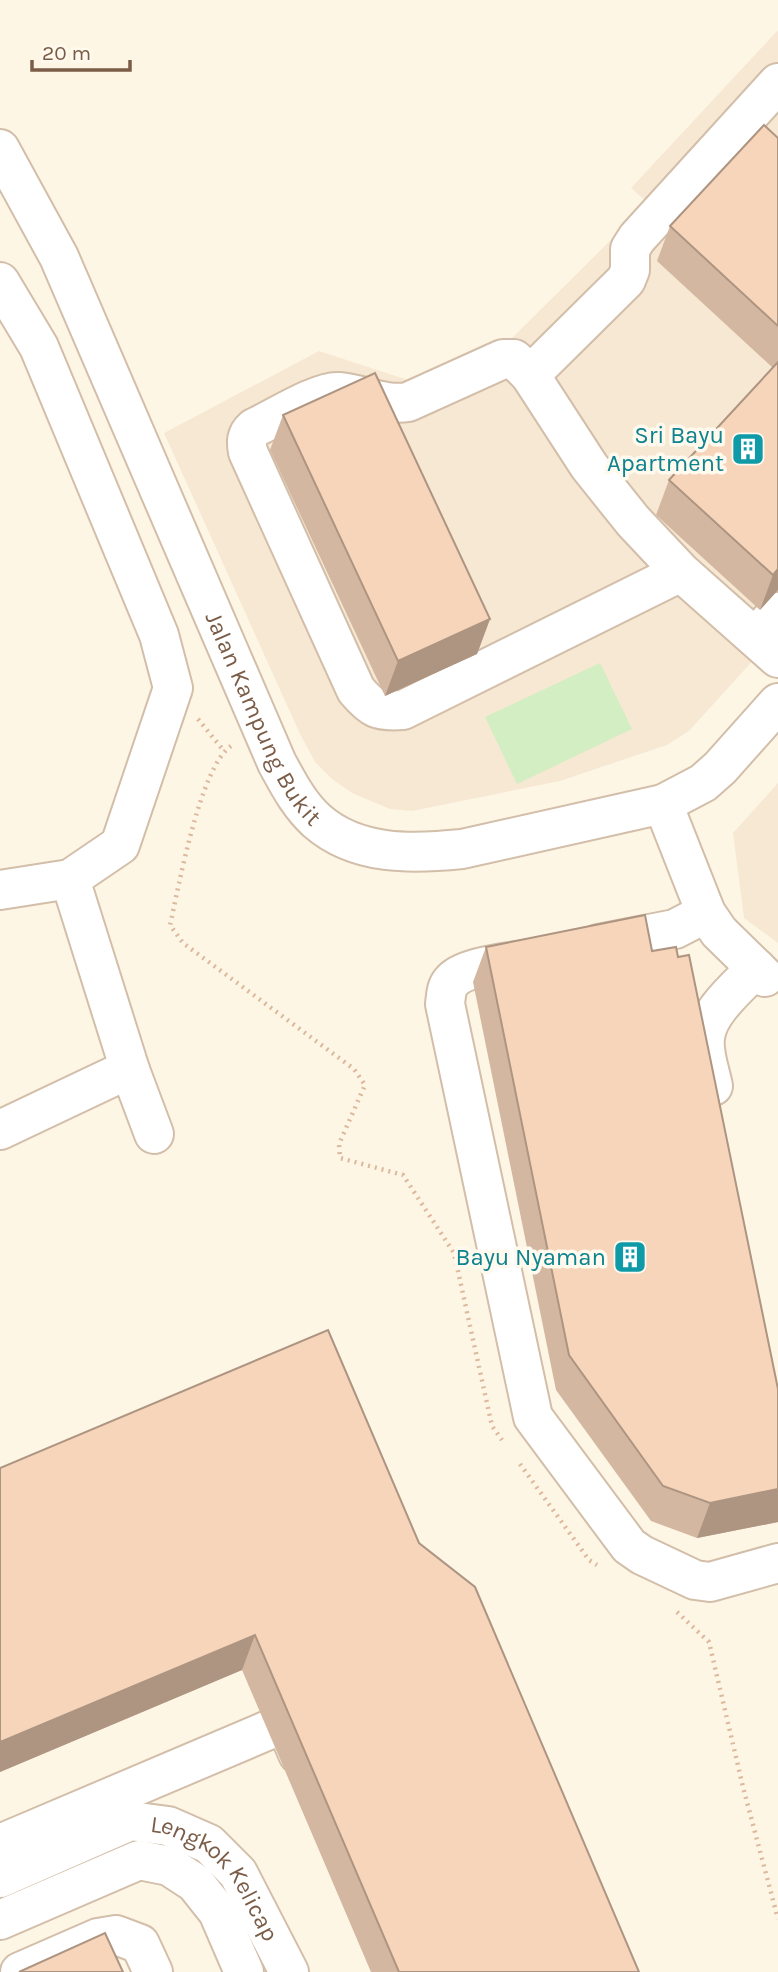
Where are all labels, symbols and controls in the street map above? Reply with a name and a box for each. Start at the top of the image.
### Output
scale bar [32,28,130,72]
text: 20 m [42,41,91,65]
place label: Sri Bayu Apartment [607,421,724,477]
building icon: Sri Bayu Apartment [729,430,767,468]
street label: Jalan Kampung Bukit [199,607,327,832]
building icon: Bayu Nyaman [611,1238,649,1276]
place label: Bayu Nyaman [456,1243,606,1271]
street label: Lengkok Kelicap [149,1810,285,1946]

